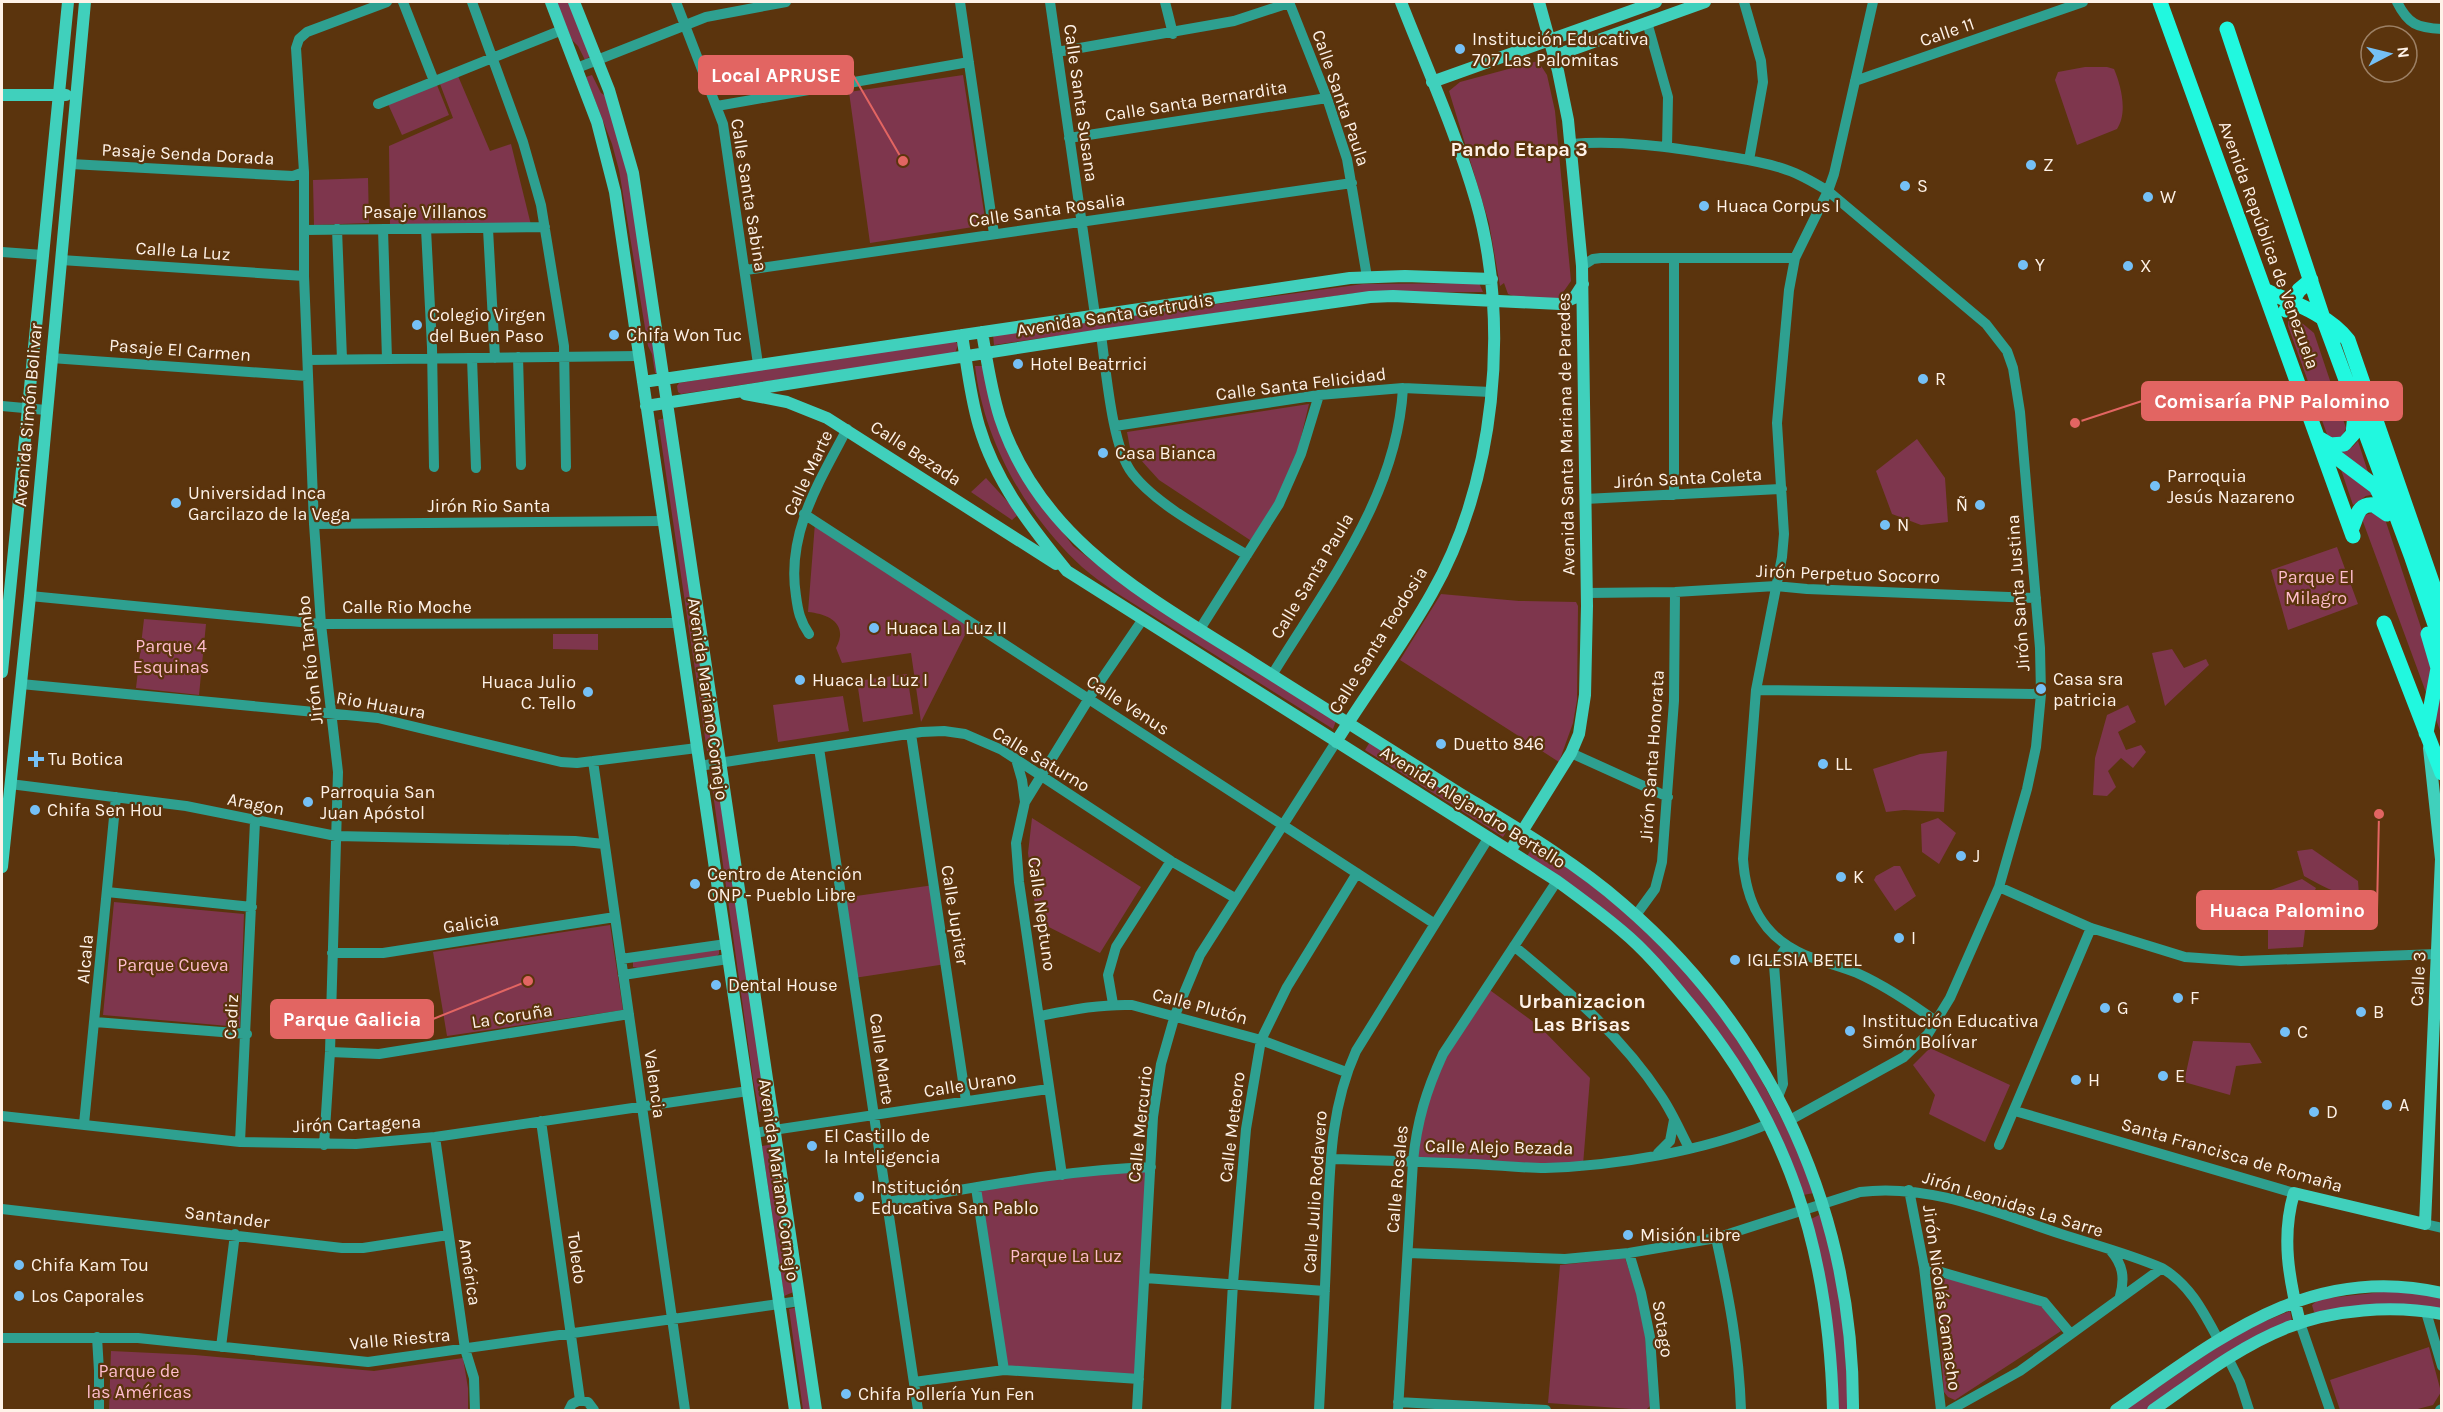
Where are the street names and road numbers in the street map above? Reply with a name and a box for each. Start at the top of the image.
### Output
street label: Calle 11 [1917,12,1977,52]
street label: Calle Santa Susana [1059,23,1103,183]
street label: Calle Santa Paula [1307,27,1375,169]
street label: Calle Santa Bernardita [1103,76,1289,126]
street label: Calle Santa Sabina [726,117,772,273]
street label: Avenida República de Venezuela [2214,118,2324,372]
street label: Pasaje Senda Dorada [101,138,275,170]
street label: Calle Santa Rosalia [967,188,1127,232]
street label: Pasaje Villanos [363,201,487,223]
street label: Calle La Luz [135,237,231,265]
street label: Avenida Santa Gertrudis [1015,289,1215,341]
street label: Avenida Santa Mariana de Paredes [1553,292,1579,576]
street label: Avenida Simón Bolivar [9,322,47,508]
street label: Pasaje El Carmen [108,334,252,366]
street label: Calle Santa Felicidad [1214,363,1388,405]
street label: Calle Bezada [866,415,966,491]
street label: Calle Marte [779,427,837,519]
street label: Jirón Santa Coleta [1613,463,1763,493]
street label: Jirón Rio Santa [428,495,550,517]
street label: Calle Santa Paula [1266,509,1358,643]
street label: Jirón Santa Justina [2002,514,2034,672]
street label: Jirón Perpetuo Socorro [1756,560,1940,588]
street label: Calle Santa Teodosia [1324,562,1432,718]
street label: Jirón Río Tambo [292,595,328,725]
street label: Calle Rio Moche [342,596,472,618]
street label: Avenida Mariano Cornejo [683,596,733,802]
street label: Jirón Santa Honorata [1635,669,1669,843]
street label: Calle Venus [1082,670,1174,740]
street label: Rio Huaura [334,686,428,724]
street label: Calle Saturno [988,721,1094,797]
street label: Avenida Alejandro Bertello [1376,741,1570,873]
street label: Aragon [226,788,286,820]
street label: Calle Neptuno [1023,856,1061,972]
street label: Calle Jupiter [936,863,974,967]
street label: Galicia [441,908,501,938]
street label: Alcala [72,933,98,985]
street label: Calle 3 [2406,951,2430,1007]
street label: Calle Plutón [1150,983,1250,1029]
street label: Cadiz [219,994,243,1040]
street label: La Coruña [470,999,554,1033]
street label: Calle Marte [865,1012,899,1106]
street label: Valencia [639,1048,671,1120]
street label: Calle Mercurio [1123,1064,1157,1184]
street label: Calle Urano [922,1066,1018,1102]
street label: Calle Meteoro [1214,1070,1250,1184]
street label: Avenida Mariano Cornejo [754,1077,804,1283]
street label: Calle Julio Rodavero [1298,1110,1332,1274]
street label: Jirón Cartagena [292,1111,422,1137]
street label: Santa Francisca de Romaña [2119,1113,2345,1197]
street label: Calle Rosales [1381,1124,1413,1234]
street label: Calle Alejo Bezada [1425,1135,1573,1159]
street label: Jirón Leonidas La Sarre [1920,1166,2106,1242]
street label: Santander [183,1201,271,1233]
street label: Jirón Nicolás Camacho [1918,1204,1966,1392]
street label: Toledo [562,1231,592,1285]
street label: América [454,1237,486,1307]
street label: Sotago [1648,1299,1678,1359]
street label: Valle Riestra [349,1324,451,1354]

